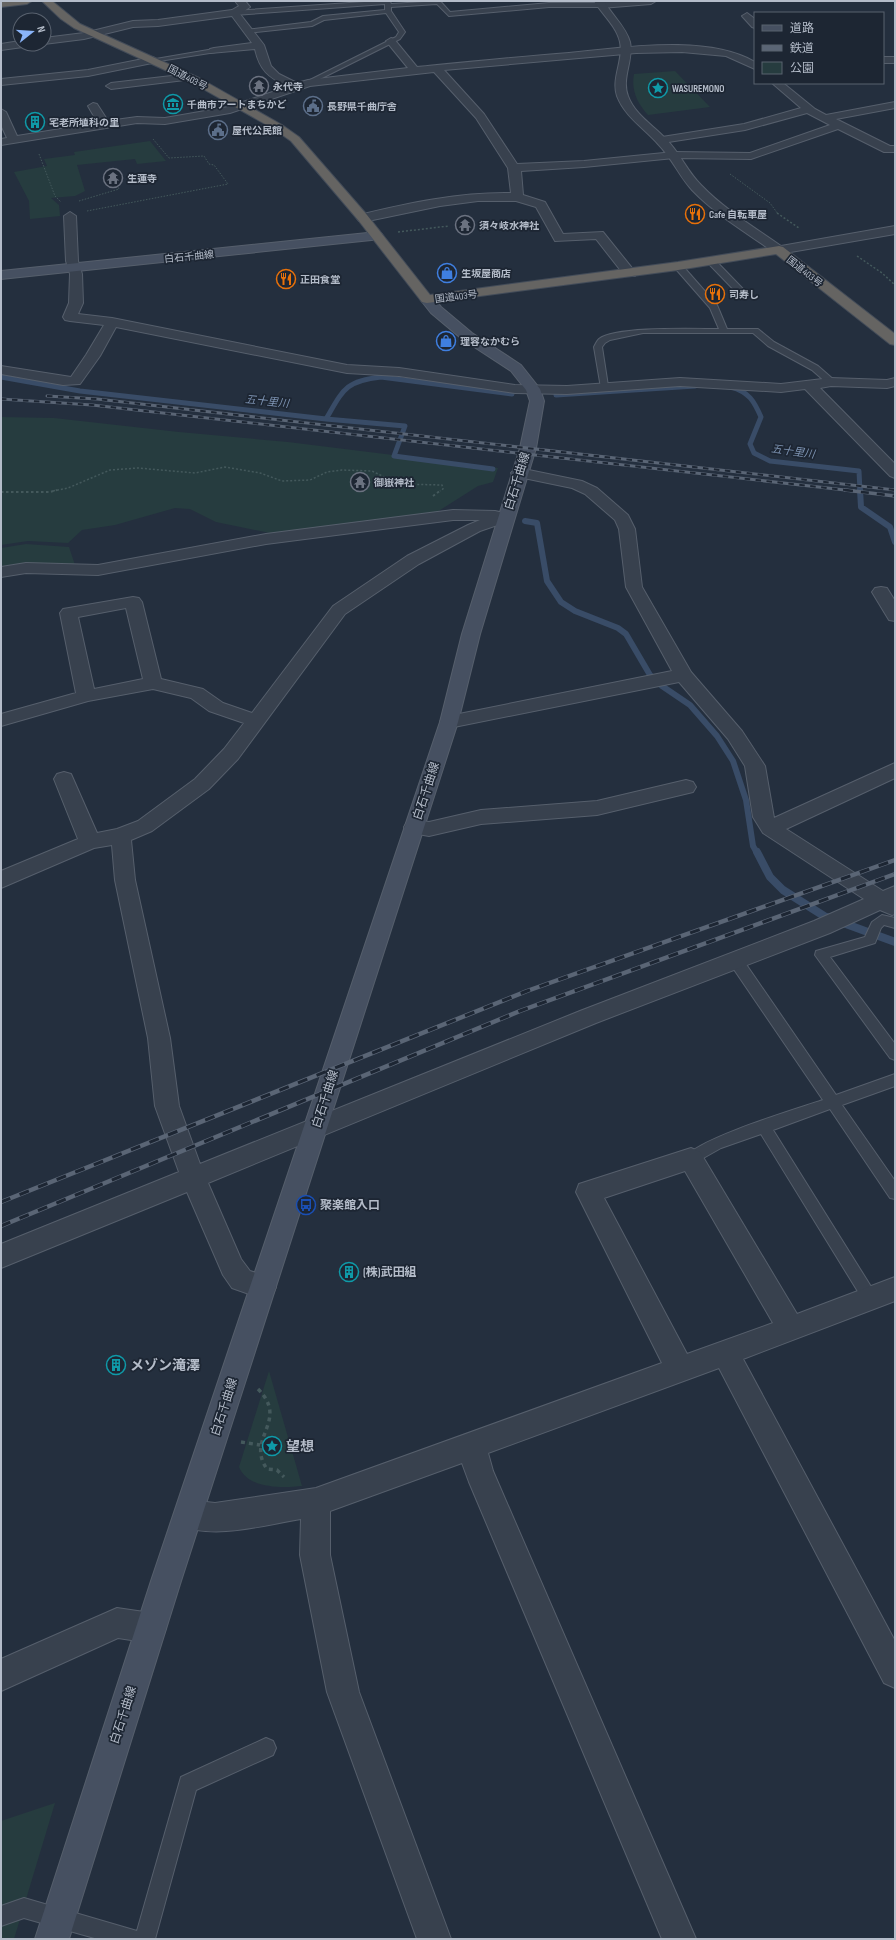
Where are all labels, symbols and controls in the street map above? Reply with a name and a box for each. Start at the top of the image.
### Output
north arrow [12,12,52,52]
legend [754,12,884,84]
text: 道路 [790,21,814,36]
text: N [34,25,48,34]
text: 鉄道 [790,41,814,56]
text: 公園 [790,61,814,76]
street label: 国道403号 [166,63,209,93]
temple icon: 永代寺 [248,75,270,97]
place icon: WASUREMONO [647,77,669,99]
place label: 永代寺 [273,81,303,93]
place label: WASUREMONO [672,83,725,95]
museum icon: 千曲市アートまちかど [162,93,184,115]
public building icon: 長野県千曲庁舎 [302,95,324,117]
place label: 千曲市アートまちかど [187,99,286,111]
place label: 長野県千曲庁舎 [327,101,397,113]
building icon: 宅老所埴科の里 [24,111,46,133]
place label: 宅老所埴科の里 [49,117,119,129]
public building icon: 屋代公民館 [207,119,229,141]
place label: 屋代公民館 [232,125,282,137]
temple icon: 生蓮寺 [102,167,124,189]
place label: 生蓮寺 [127,173,157,185]
restaurant icon: Cafe 自転車屋 [684,203,706,225]
place label: Cafe 自転車屋 [709,209,767,221]
temple icon: 須々岐水神社 [454,214,476,236]
place label: 須々岐水神社 [479,220,540,232]
street label: 白石千曲線 [164,248,215,266]
street label: 国道403号 [784,254,825,290]
shop icon: 生坂屋商店 [436,262,458,284]
restaurant icon: 正田食堂 [275,268,297,290]
place label: 生坂屋商店 [461,268,511,280]
place label: 正田食堂 [300,274,340,286]
restaurant icon: 司寿し [704,283,726,305]
street label: 国道403号 [434,288,478,306]
place label: 司寿し [729,289,759,301]
shop icon: 理容なかむら [435,330,457,352]
place label: 理容なかむら [460,336,520,348]
water label: 五十里川 [244,393,291,410]
water label: 五十里川 [770,442,817,461]
street label: 白石千曲線 [502,450,533,512]
temple icon: 御嶽神社 [349,471,371,493]
place label: 御嶽神社 [373,477,415,489]
street label: 白石千曲線 [410,760,443,822]
street label: 白石千曲線 [309,1068,342,1130]
bus stop icon: 聚楽館入口 [295,1194,317,1216]
place label: 聚楽館入口 [320,1198,380,1213]
building icon: (株)武田組 [338,1261,360,1283]
place label: (株)武田組 [363,1265,417,1280]
building icon: メゾン滝澤 [105,1354,127,1376]
place label: メゾン滝澤 [130,1357,200,1374]
street label: 白石千曲線 [208,1376,241,1438]
place icon: 望想 [261,1435,283,1457]
place label: 望想 [286,1438,314,1455]
street label: 白石千曲線 [107,1684,140,1746]

